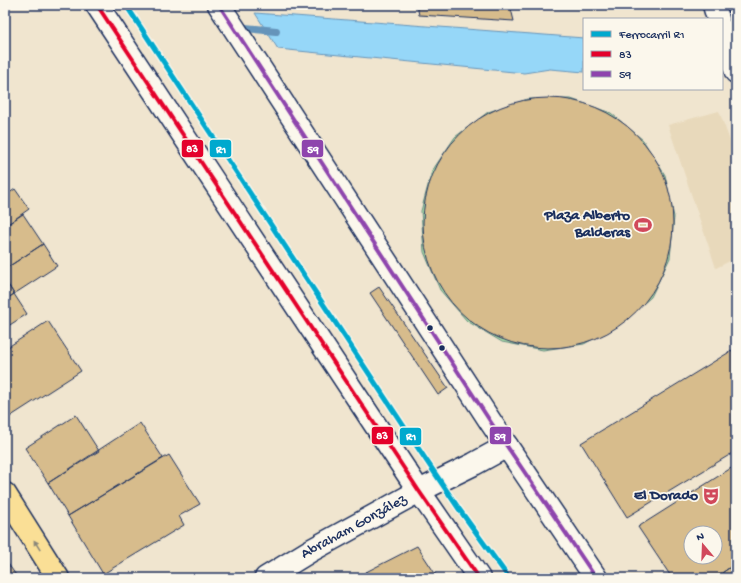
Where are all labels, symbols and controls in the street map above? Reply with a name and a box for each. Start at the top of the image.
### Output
legend [583,18,723,90]
text: Ferrocarril R1 [618,29,685,43]
text: 83 [619,49,632,63]
text: 59 [619,69,631,83]
line badge: 83 [181,139,204,158]
line badge: R1 [209,139,232,158]
line badge: 59 [301,139,324,158]
text: 83 [186,144,198,156]
text: R1 [215,145,226,157]
text: 59 [307,145,319,157]
place label: Plaza Alberto Balderas [544,207,631,242]
sports icon: Plaza Alberto Balderas [633,215,653,235]
unlabelled marker [425,323,435,333]
unlabelled marker [437,343,447,353]
line badge: 83 [371,426,394,445]
line badge: 59 [489,426,512,445]
line badge: R1 [399,427,422,446]
text: 83 [376,431,388,443]
text: R1 [405,432,416,444]
text: 59 [494,432,506,444]
theatre icon: El Dorado [701,486,721,506]
place label: El Dorado [634,487,698,505]
street label: Abraham González [298,490,410,563]
north arrow [683,525,723,565]
text: N [695,531,706,544]
one-way arrow [33,540,41,550]

